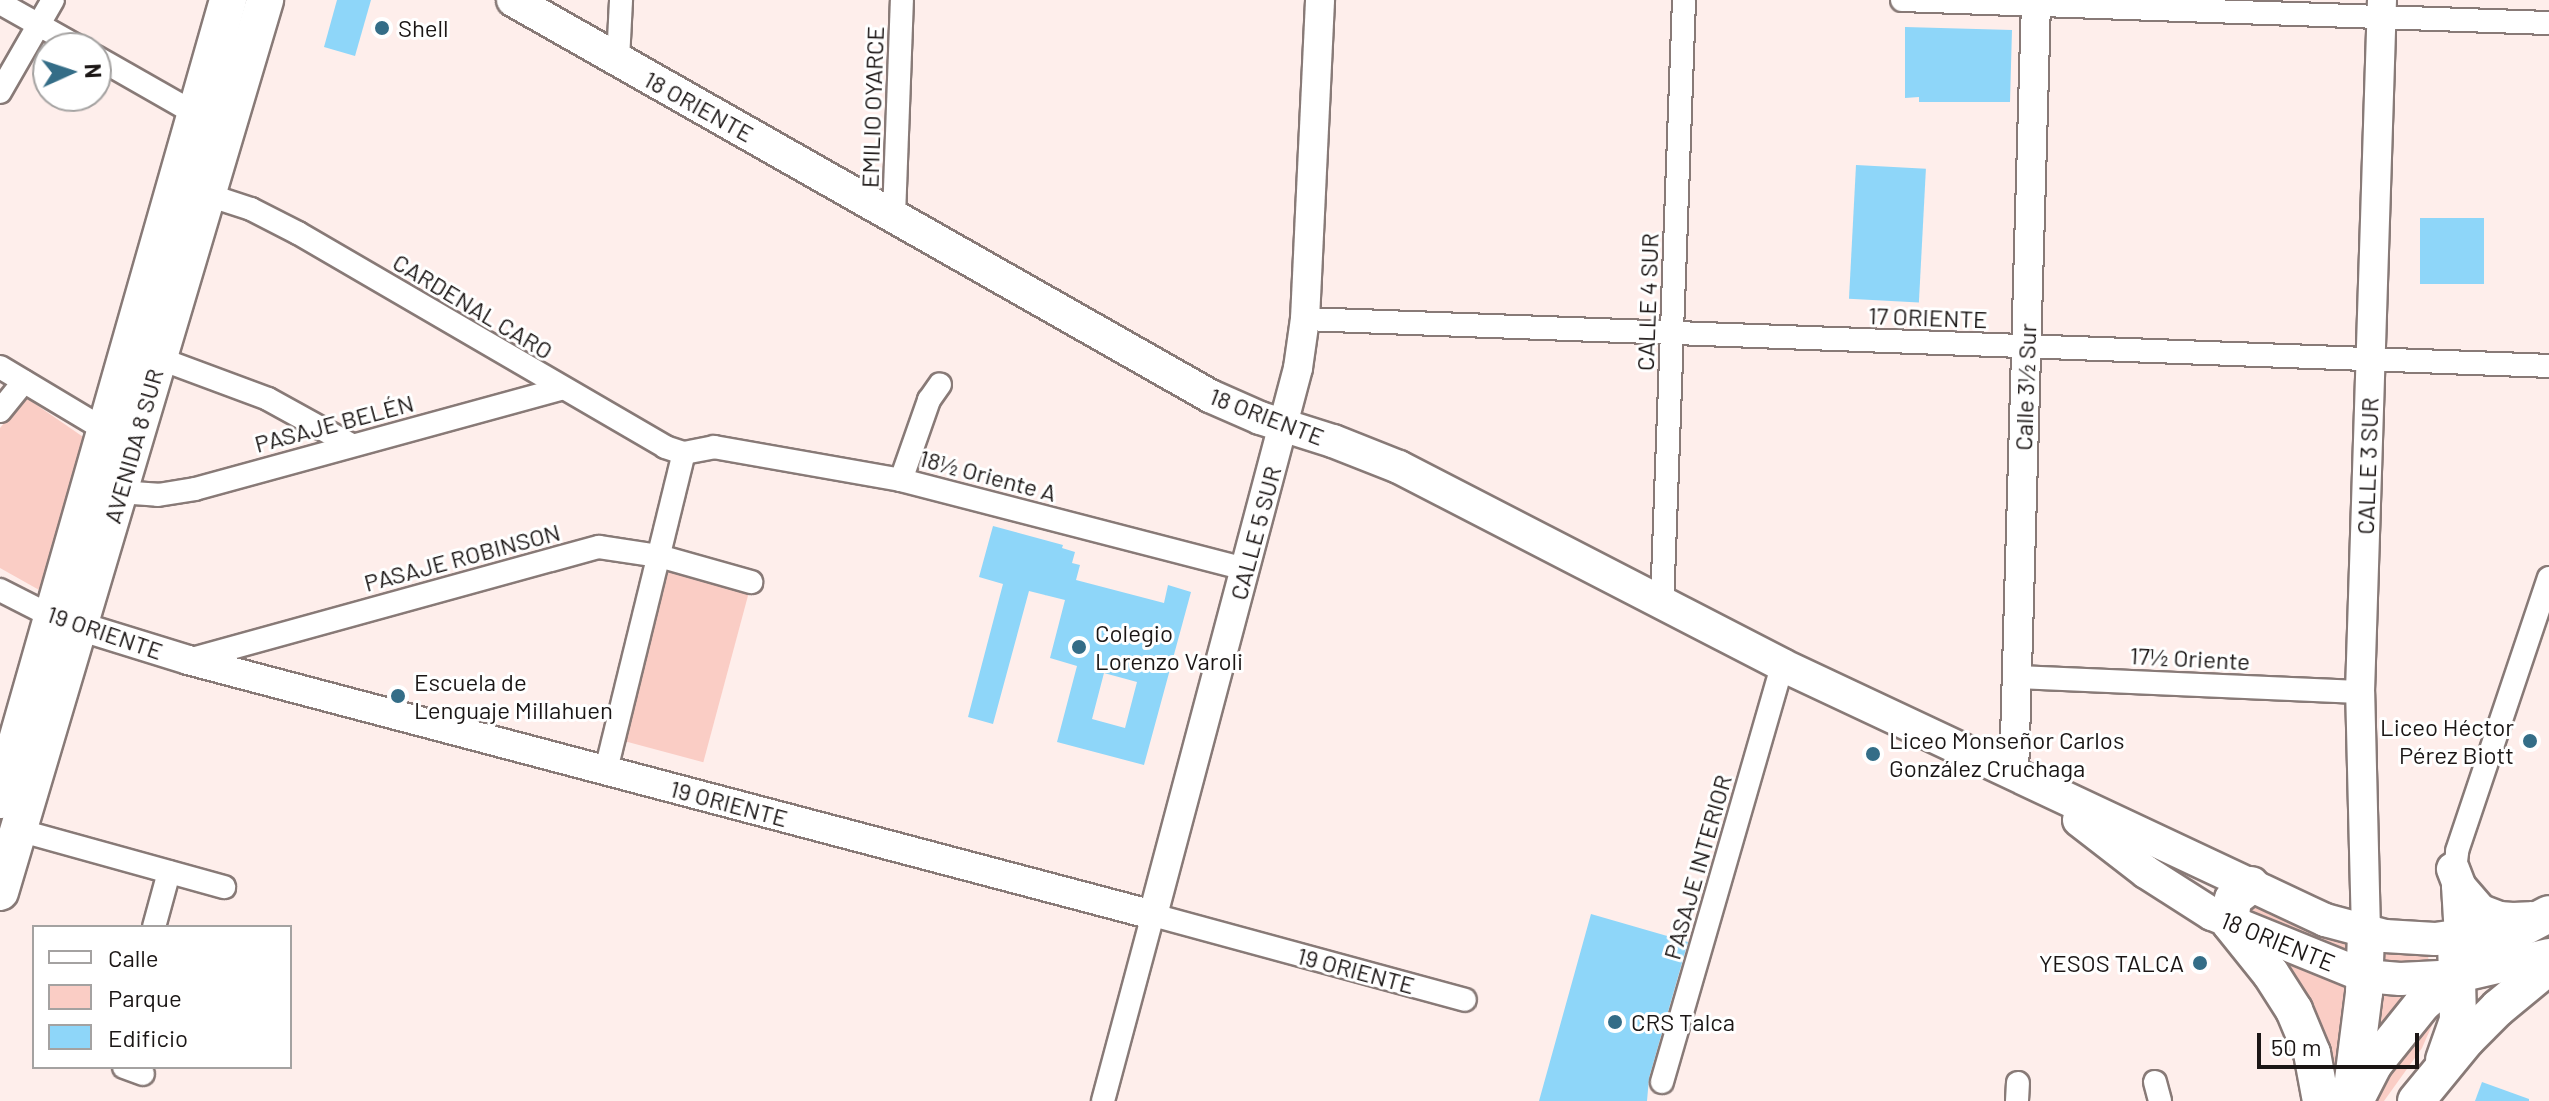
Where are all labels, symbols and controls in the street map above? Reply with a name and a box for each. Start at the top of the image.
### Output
place label: Shell [398,14,449,42]
marker: Shell [373,19,391,37]
street label: EMILIO OYARCE [855,25,889,189]
north arrow [32,32,112,112]
text: N [81,63,107,79]
street label: 18 ORIENTE [639,64,759,148]
street label: CALLE 4 SUR [1630,233,1664,371]
street label: CARDENAL CARO [388,247,558,365]
street label: 17 ORIENTE [1868,301,1988,333]
street label: Calle 3½ Sur [2008,323,2042,451]
street label: AVENIDA 8 SUR [97,365,169,527]
street label: 18 ORIENTE [1206,381,1328,451]
street label: PASAJE BELÉN [251,388,417,458]
street label: CALLE 3 SUR [2350,397,2384,535]
street label: 18½ Oriente A [916,443,1060,507]
street label: CALLE 5 SUR [1223,463,1287,603]
street label: PASAJE ROBINSON [361,517,563,597]
street label: 19 ORIENTE [43,599,167,665]
place label: Colegio Lorenzo Varoli [1095,619,1243,675]
marker: Colegio Lorenzo Varoli [1070,638,1088,656]
street label: 17½ Oriente [2129,640,2251,676]
place label: Escuela de Lenguaje Millahuen [414,668,613,724]
marker: Escuela de Lenguaje Millahuen [389,687,407,705]
place label: Liceo Héctor Pérez Biott [2380,713,2514,769]
place label: Liceo Monseñor Carlos González Cruchaga [1889,726,2124,782]
marker: Liceo Héctor Pérez Biott [2521,732,2539,750]
marker: Liceo Monseñor Carlos González Cruchaga [1864,745,1882,763]
street label: PASAJE INTERIOR [1657,771,1737,963]
street label: 19 ORIENTE [667,774,791,832]
street label: 18 ORIENTE [2217,905,2339,977]
legend [32,925,292,1069]
street label: 19 ORIENTE [1294,941,1418,999]
text: Calle [108,943,159,972]
place label: YESOS TALCA [2039,949,2184,977]
marker: YESOS TALCA [2191,954,2209,972]
text: Parque [108,983,182,1012]
place label: CRS Talca [1631,1008,1735,1036]
marker: CRS Talca [1606,1013,1624,1031]
scale bar [2261,1017,2423,1067]
text: Edificio [108,1023,188,1052]
text: 50 m [2271,1032,2322,1061]

